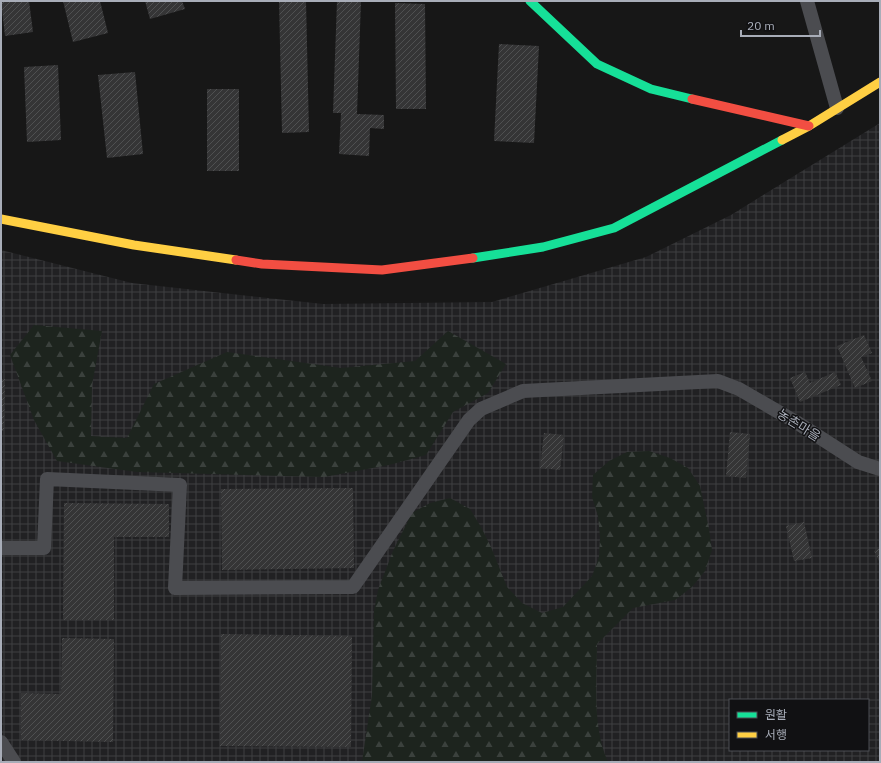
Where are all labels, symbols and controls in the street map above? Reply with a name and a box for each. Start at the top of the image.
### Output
scale bar [741,12,820,38]
text: 20 m [747,18,775,33]
street label: 농촌마을 [774,405,824,445]
legend [729,699,869,751]
text: 원활 [765,707,787,722]
text: 서행 [765,727,787,742]

